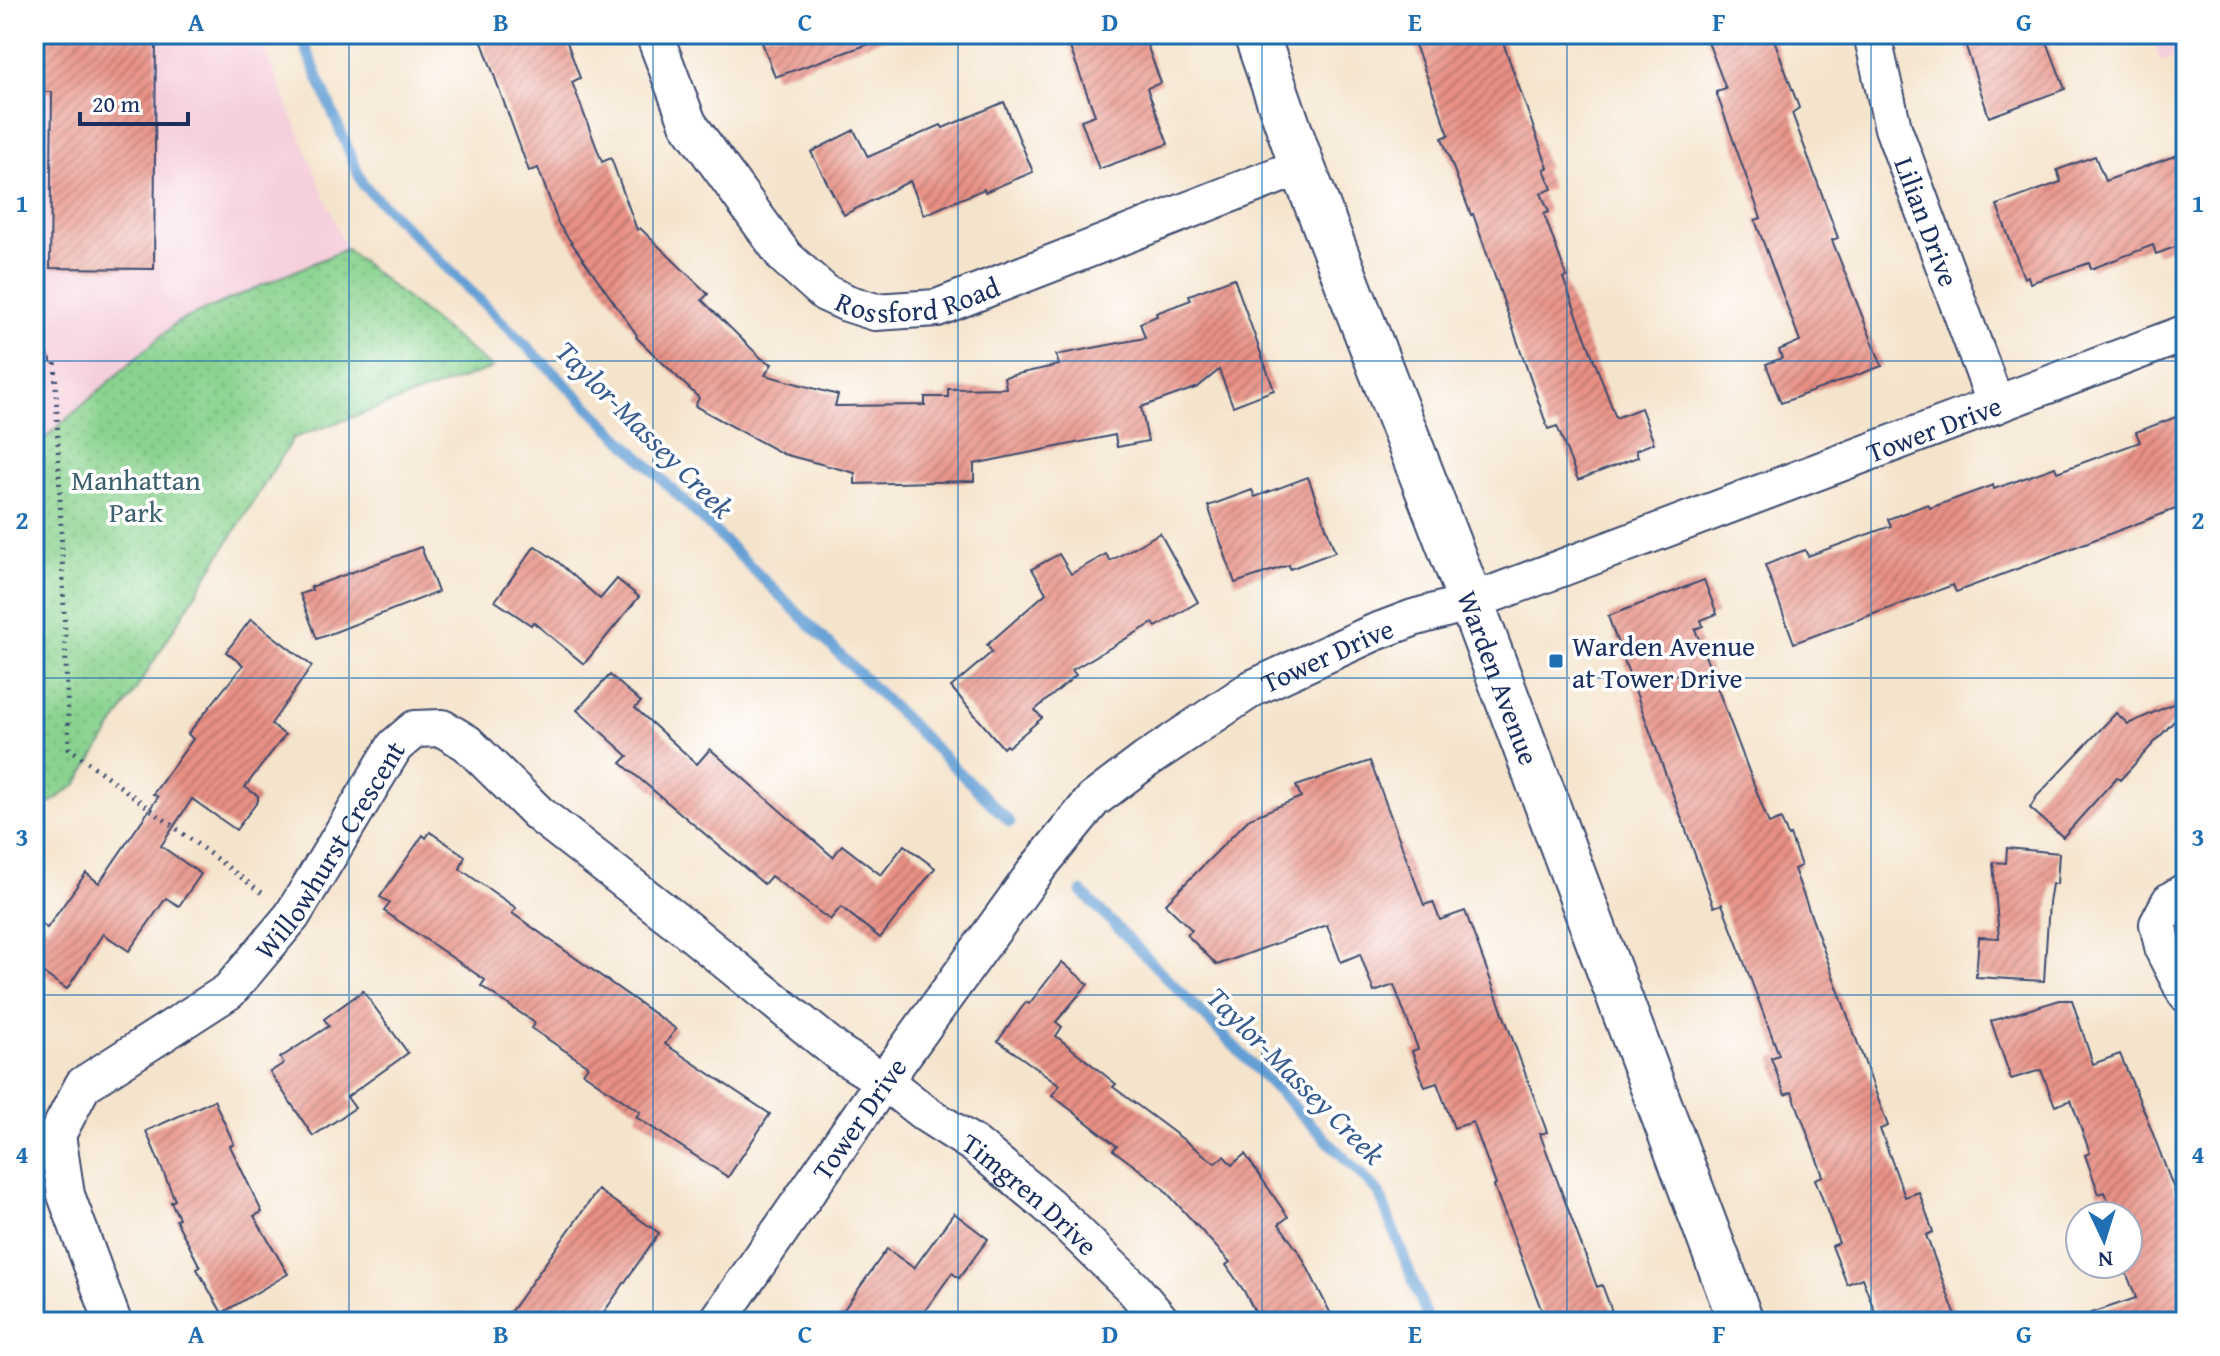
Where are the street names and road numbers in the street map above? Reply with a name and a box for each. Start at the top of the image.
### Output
street label: Lilian Drive [1885,151,1971,292]
street label: Rossford Road [829,265,1005,332]
street label: Tower Drive [1860,384,2007,472]
street label: Warden Avenue [1448,584,1551,770]
street label: Tower Drive [1254,607,1399,702]
street label: Willowhurst Crescent [244,732,414,968]
street label: Tower Drive [801,1048,916,1188]
street label: Timgren Drive [955,1122,1108,1264]

